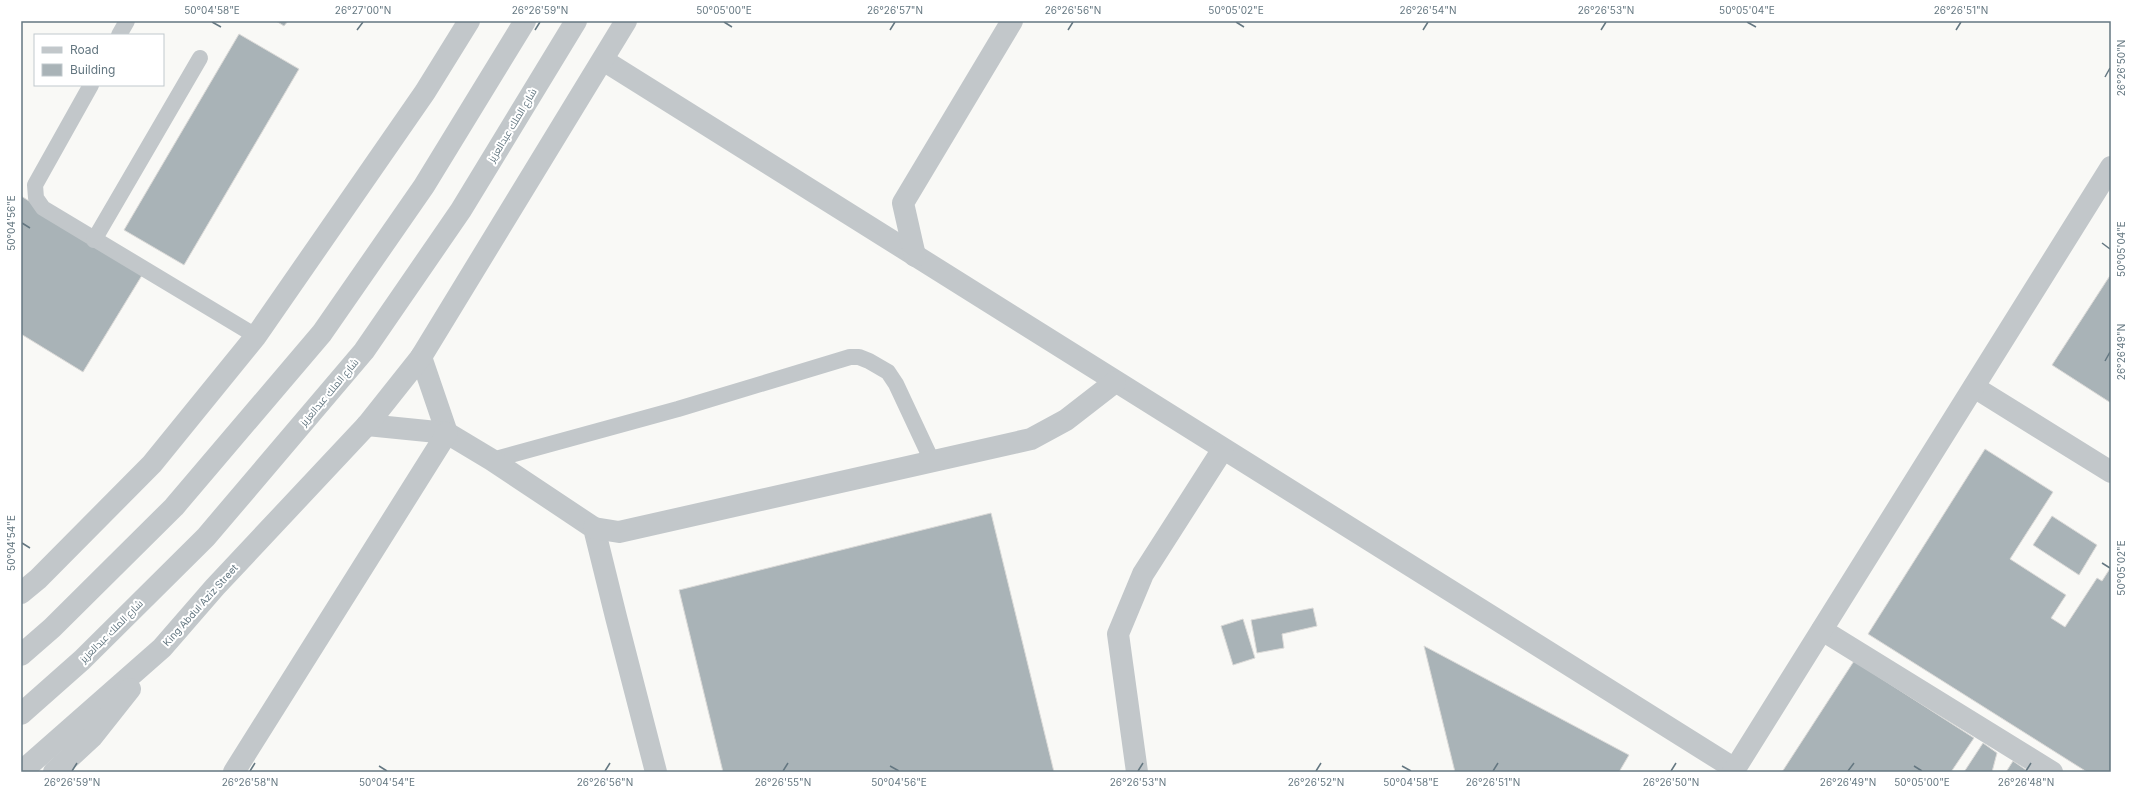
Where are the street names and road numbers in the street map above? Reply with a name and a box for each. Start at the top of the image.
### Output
street label: شارع الملك عبدالعزيز [485,86,540,165]
street label: شارع الملك عبدالعزيز [297,356,361,429]
street label: King Abdul Aziz Street [160,561,240,648]
street label: شارع الملك عبدالعزيز [76,597,146,666]

